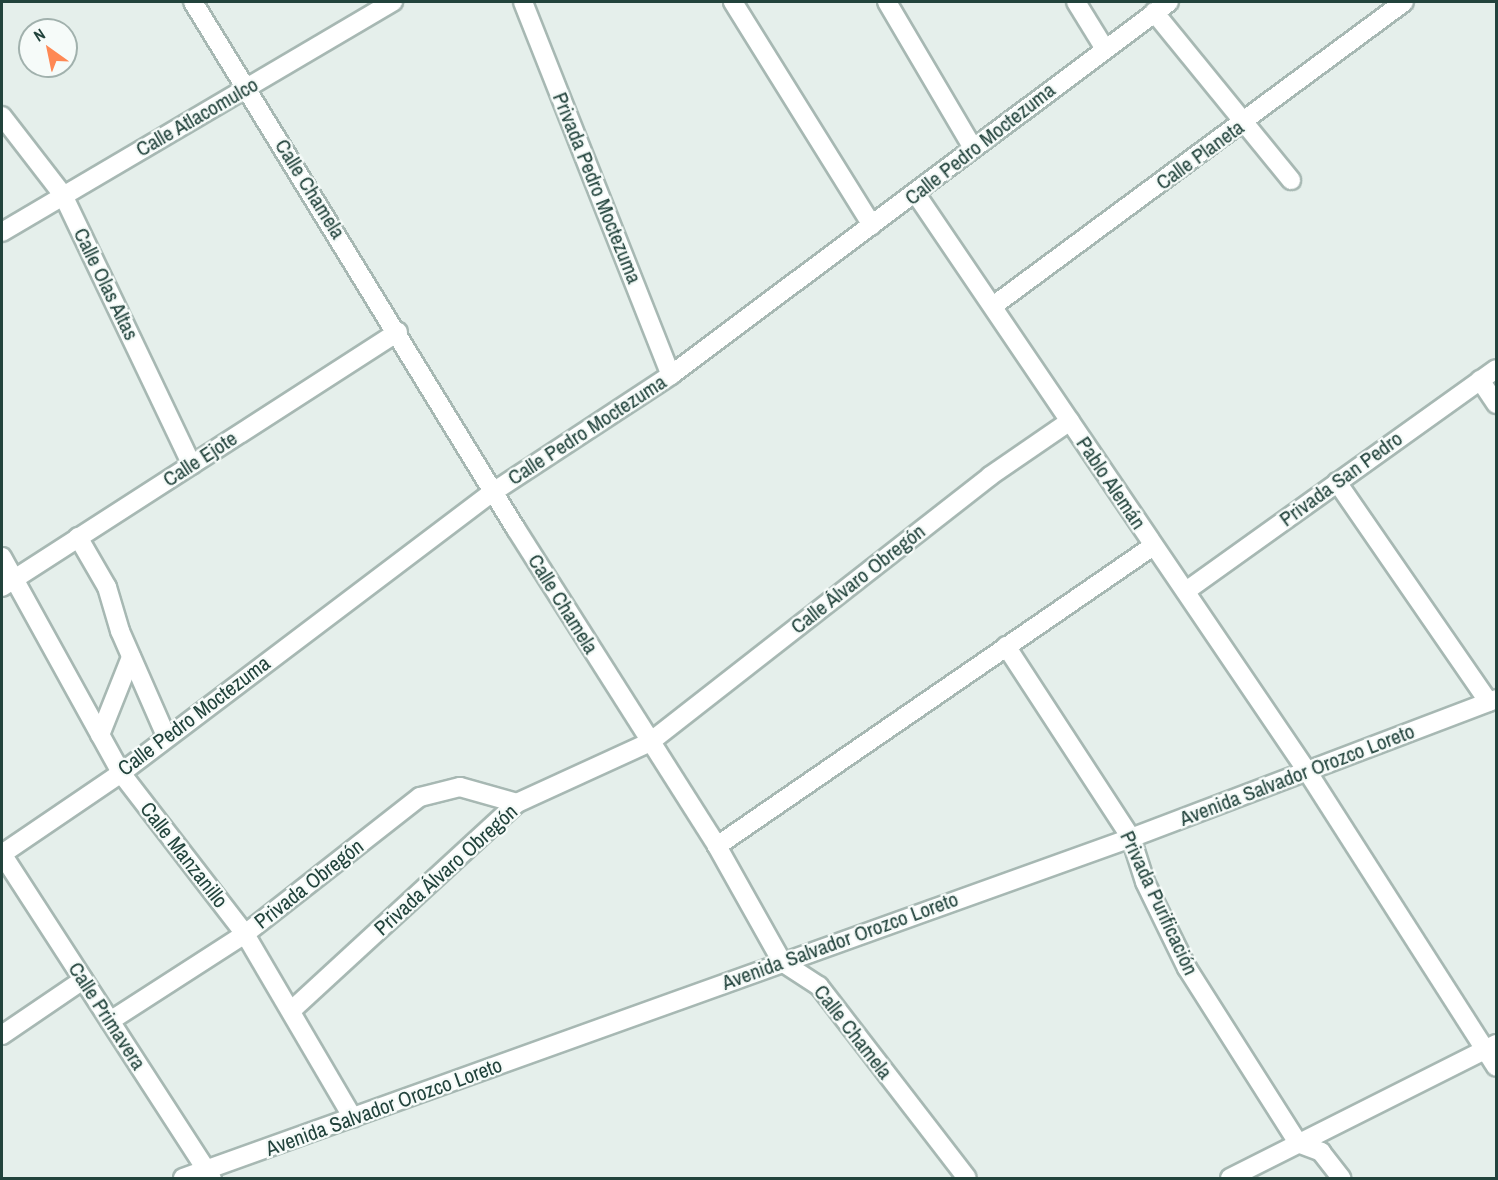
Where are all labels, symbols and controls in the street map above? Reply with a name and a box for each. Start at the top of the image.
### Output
north arrow [18,18,78,78]
text: N [29,23,49,46]
street label: Calle Atlacomulco [131,72,263,162]
street label: Calle Pedro Moctezuma [900,78,1060,210]
street label: Privada Pedro Moctezuma [547,89,647,287]
street label: Calle Planeta [1151,115,1249,195]
street label: Calle Chamela [269,134,351,244]
street label: Calle Olas Altas [68,223,144,345]
street label: Calle Pedro Moctezuma [503,369,671,491]
street label: Calle Ejote [158,426,242,492]
street label: Privada San Pedro [1275,426,1407,532]
street label: Pablo Alemán [1071,432,1151,534]
street label: Calle Álvaro Obregón [785,518,931,640]
street label: Calle Chamela [522,549,604,659]
street label: Calle Pedro Moctezuma [113,651,275,781]
street label: Avenida Salvador Orozco Loreto [1176,719,1418,831]
street label: Calle Manzanillo [135,797,233,913]
street label: Privada Álvaro Obregón [369,799,523,941]
street label: Privada Purificación [1115,827,1203,979]
street label: Privada Obregón [250,834,368,934]
street label: Avenida Salvador Orozco Loreto [718,886,962,996]
street label: Calle Primavera [63,957,151,1075]
street label: Calle Chamela [808,980,898,1084]
street label: Avenida Salvador Orozco Loreto [262,1052,506,1162]

